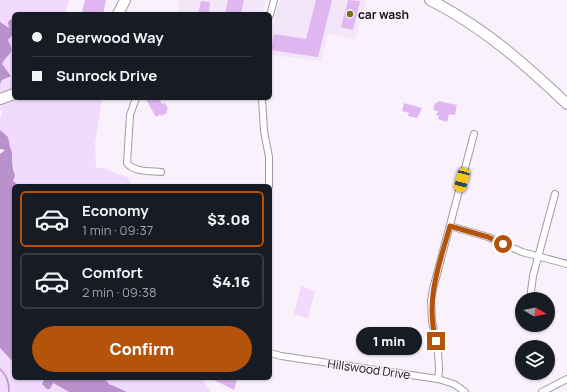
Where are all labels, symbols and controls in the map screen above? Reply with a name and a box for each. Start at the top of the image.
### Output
place label: car wash [358,6,409,23]
marker: car wash [345,9,355,19]
text: Deerwood Way [56,27,164,48]
text: Sunrock Drive [56,65,157,86]
car [453,167,471,193]
text: Economy [82,200,149,221]
icon: car [34,201,70,237]
text: $3.08 [207,209,250,230]
text: 1 min · 09:37 [82,221,153,239]
route start [494,235,512,253]
text: Comfort [82,262,143,283]
icon: car [34,263,70,299]
text: $4.16 [212,271,250,292]
text: 2 min · 09:38 [82,283,157,301]
north arrow [515,292,555,332]
map controls [515,292,555,380]
button: Confirm [32,326,252,372]
callout: 1 min [356,327,422,355]
text: 1 min [373,332,405,350]
route end [427,332,445,350]
button: layers [515,340,555,380]
street label: Hillswood Drive [327,355,411,383]

